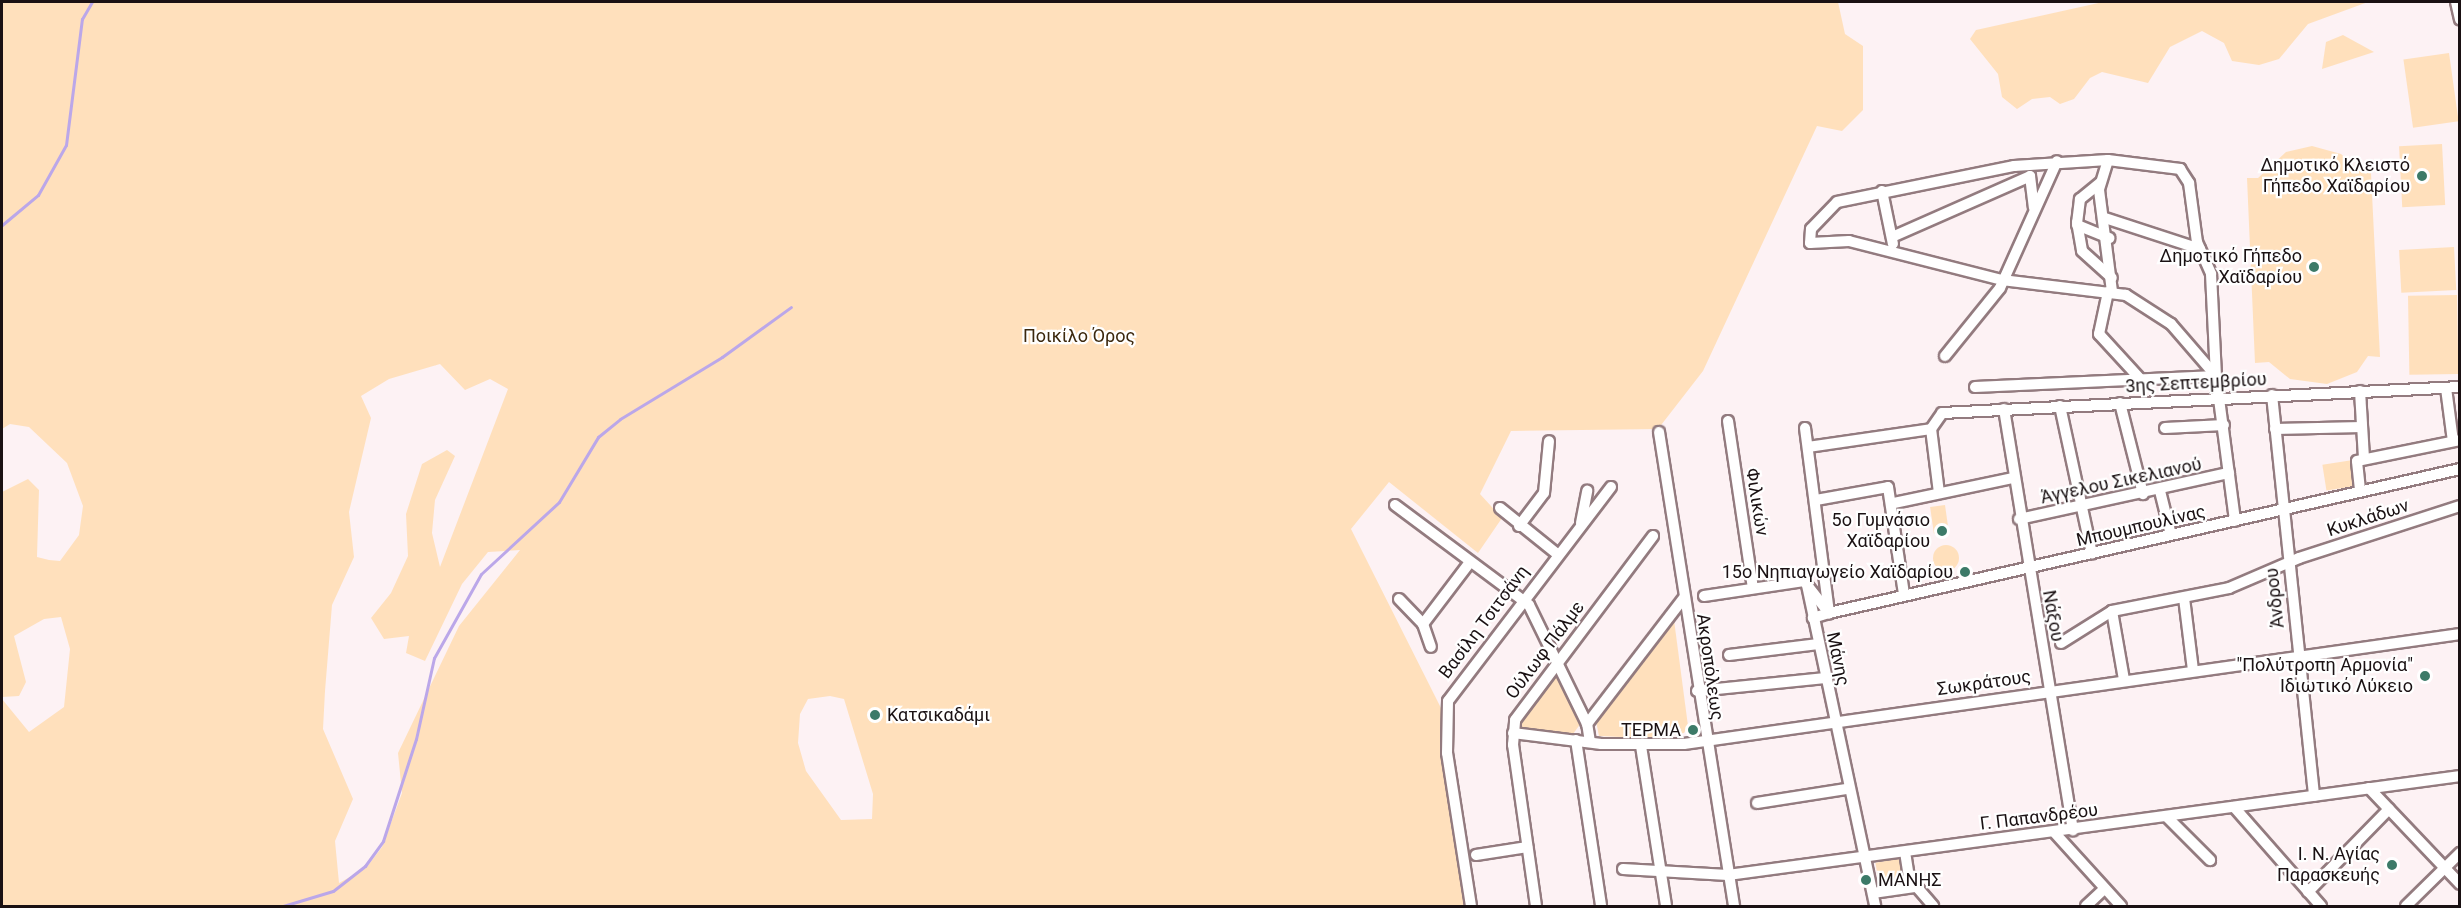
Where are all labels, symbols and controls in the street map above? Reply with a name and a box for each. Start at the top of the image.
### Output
place label: Δημοτικό Κλειστό Γήπεδο Χαϊδαρίου [2260,155,2410,198]
marker: Δημοτικό Κλειστό Γήπεδο Χαϊδαρίου [2415,169,2429,183]
place label: Δημοτικό Γήπεδο Χαϊδαρίου [2160,246,2302,288]
marker: Δημοτικό Γήπεδο Χαϊδαρίου [2307,260,2321,274]
park label: Ποικίλο Όρος [1023,325,1135,347]
street label: 3ης Σεπτεμβρίου [2125,369,2267,397]
street label: Άγγελου Σικελιανού [2039,453,2203,509]
street label: Φιλικών [1741,467,1773,537]
street label: Κυκλάδων [2324,495,2412,541]
street label: Μπουμπουλίνας [2074,501,2208,551]
place label: 5ο Γυμνάσιο Χαϊδαρίου [1832,510,1930,552]
marker: 5ο Γυμνάσιο Χαϊδαρίου [1935,524,1949,538]
street label: Βασίλη Τσιτσάνη [1434,561,1534,683]
place label: 15ο Νηπιαγωγείο Χαϊδαρίου [1722,561,1953,583]
marker: 15ο Νηπιαγωγείο Χαϊδαρίου [1958,565,1972,579]
street label: Άνδρου [2261,567,2289,629]
street label: Νάξου [2038,589,2068,643]
street label: Ούλωφ Πάλμε [1501,597,1589,703]
street label: Ακροπόλεως [1692,612,1728,722]
street label: Μάνης [1822,630,1854,688]
place label: "Πολύτροπη Αρμονία" Ιδιωτικό Λύκειο [2236,655,2413,698]
street label: Σωκράτους [1936,666,2032,700]
marker: "Πολύτροπη Αρμονία" Ιδιωτικό Λύκειο [2418,669,2432,683]
place label: Κατσικαδάμι [887,704,990,726]
marker: Κατσικαδάμι [868,708,882,722]
place label: ΤΕΡΜΑ [1621,719,1681,741]
marker: ΤΕΡΜΑ [1686,723,1700,737]
street label: Γ. Παπανδρέου [1979,799,2099,835]
place label: Ι. Ν. Αγίας Παρασκευής [2277,844,2380,886]
marker: Ι. Ν. Αγίας Παρασκευής [2385,858,2399,872]
place label: ΜΑΝΗΣ [1878,869,1942,891]
marker: ΜΑΝΗΣ [1859,873,1873,887]

